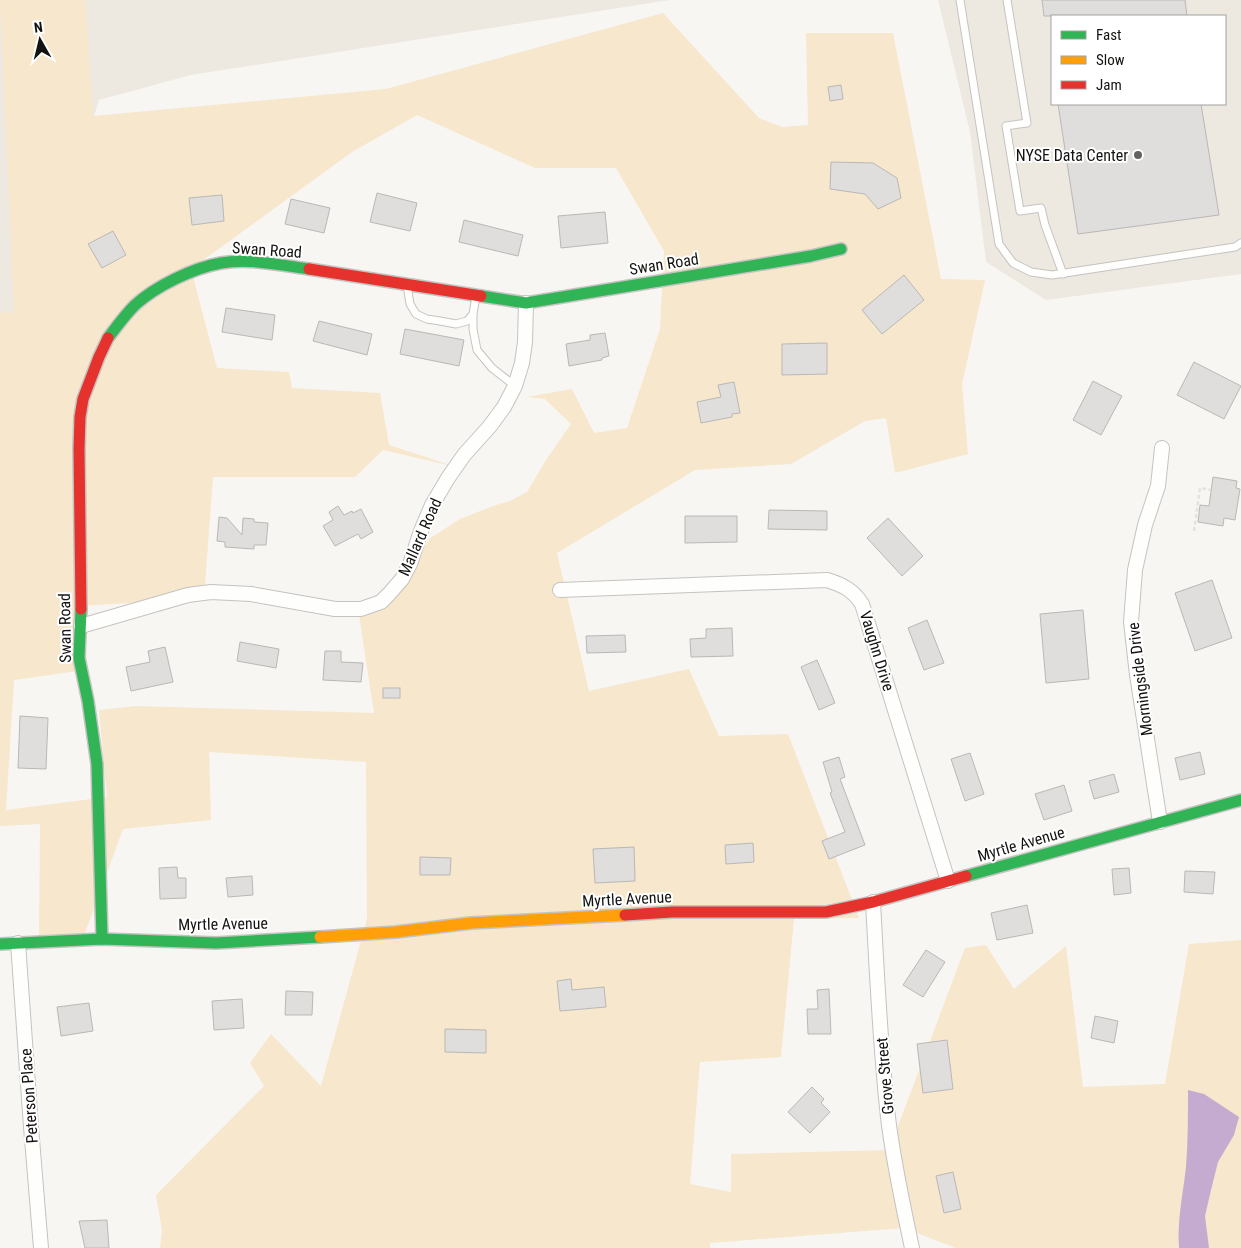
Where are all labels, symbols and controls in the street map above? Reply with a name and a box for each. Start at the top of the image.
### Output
north arrow [15,15,65,65]
legend [1051,15,1226,105]
text: N [33,19,44,36]
text: Fast [1096,26,1121,44]
text: Slow [1096,51,1125,69]
text: Jam [1096,76,1122,94]
place label: NYSE Data Center [1016,146,1128,165]
marker: NYSE Data Center [1132,149,1144,161]
street label: Swan Road [231,238,303,262]
street label: Swan Road [628,249,700,279]
street label: Mallard Road [394,495,446,579]
street label: Swan Road [55,593,75,663]
street label: Vaughn Drive [856,609,898,693]
street label: Morningside Drive [1124,621,1156,737]
street label: Myrtle Avenue [975,823,1067,865]
street label: Myrtle Avenue [582,887,672,911]
street label: Myrtle Avenue [178,914,268,934]
street label: Grove Street [872,1036,898,1115]
street label: Peterson Place [16,1048,42,1144]

